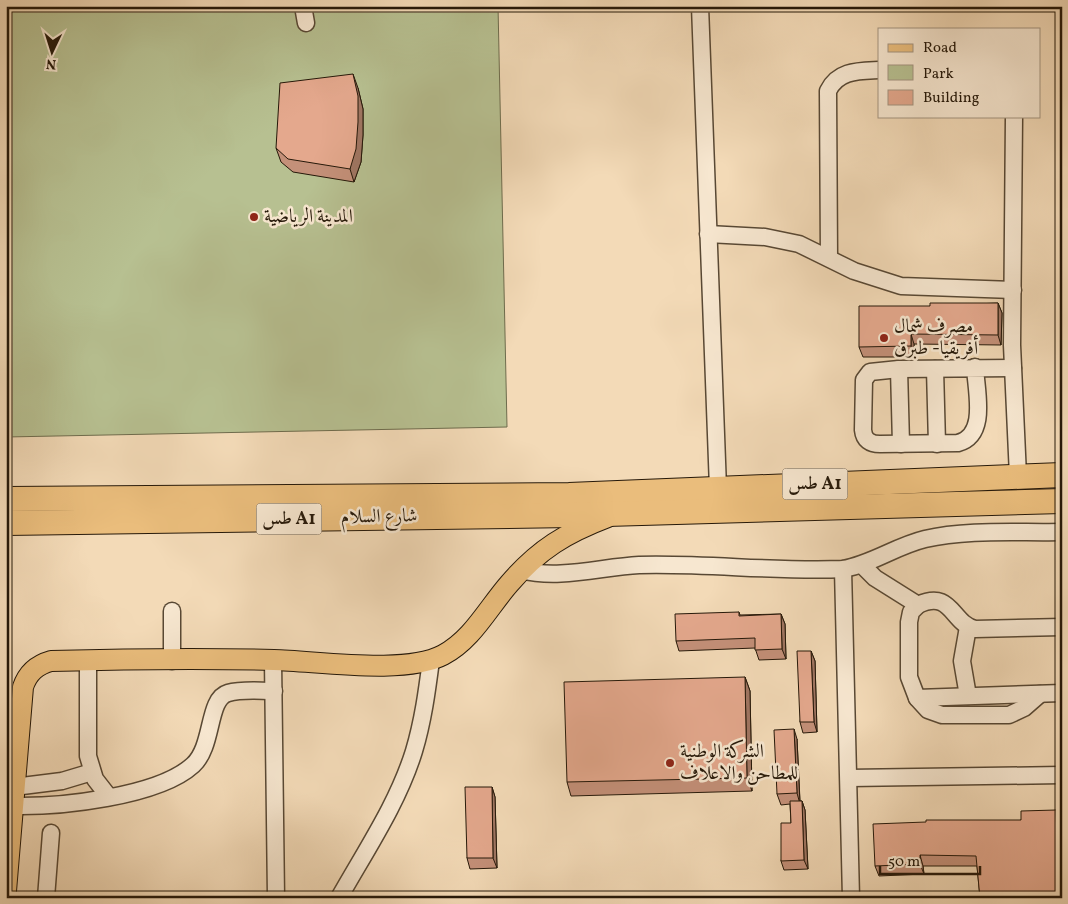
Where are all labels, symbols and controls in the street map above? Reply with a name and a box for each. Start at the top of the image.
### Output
north arrow [28,28,78,78]
legend [878,28,1040,118]
text: Road [923,38,957,59]
text: N [45,54,57,73]
text: Park [923,64,954,85]
text: Building [923,88,980,109]
place label: المدينة الرياضية [264,204,353,230]
marker: المدينة الرياضية [248,211,260,223]
place label: مصرف شمال أفريقيا- طبرق [894,314,979,362]
marker: مصرف شمال أفريقيا- طبرق [878,332,890,344]
road number: طس A1 [782,468,848,499]
street label: شارع السلام [340,503,418,533]
road number: طس A1 [256,504,322,534]
place label: الشركة الوطنية للمطاحن والاعلاف [680,739,798,787]
marker: الشركة الوطنية للمطاحن والاعلاف [664,757,676,769]
scale bar [880,844,980,876]
text: 50 m [888,852,920,873]

